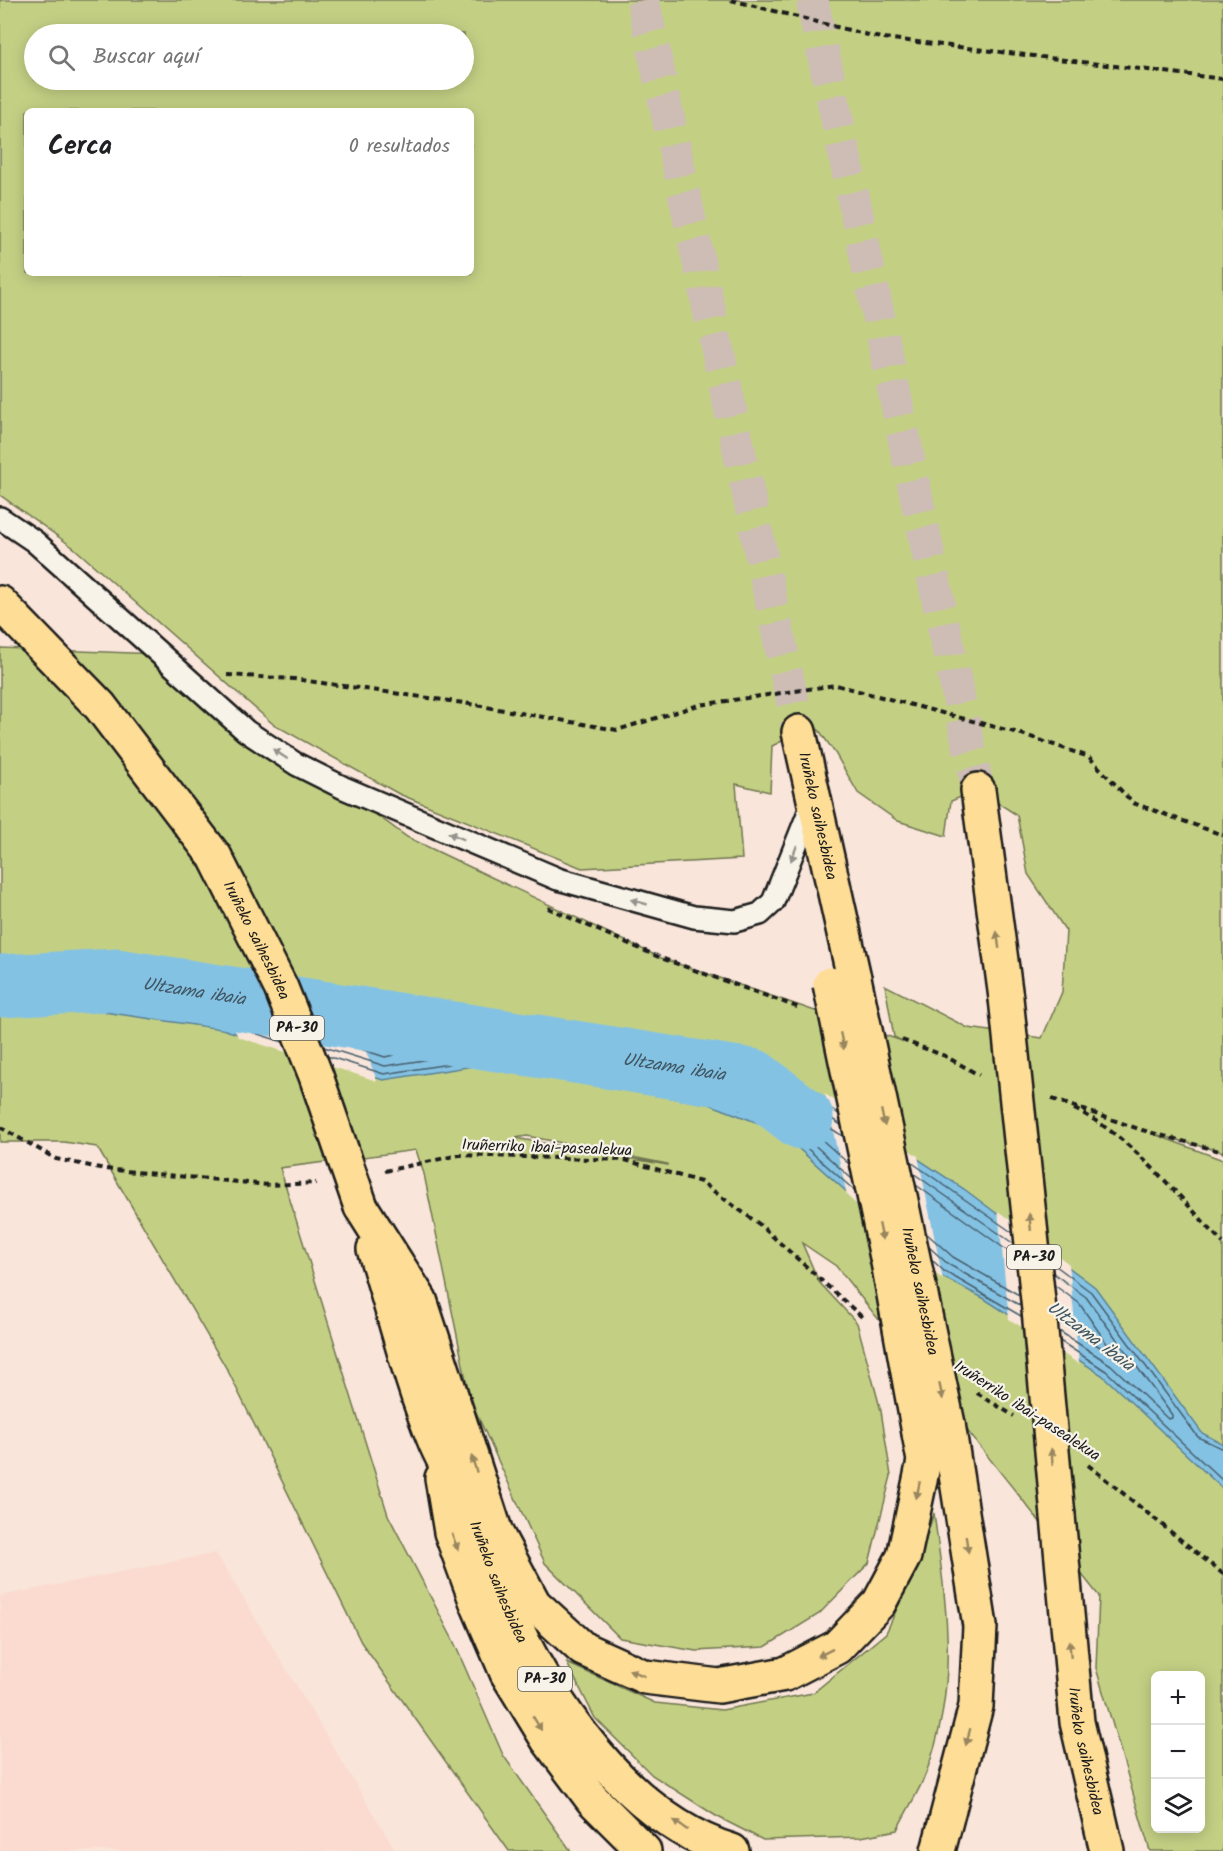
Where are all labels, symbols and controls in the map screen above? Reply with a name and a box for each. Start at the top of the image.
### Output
search box [24,24,474,90]
text: Buscar aquí [93,40,200,75]
icon: search [45,41,78,74]
text: Cerca [48,126,112,168]
text: 0 resultados [349,131,450,163]
one-way arrow [272,748,288,760]
street label: Iruñeko saihesbidea [791,749,844,882]
one-way arrow [447,831,465,840]
one-way arrow [788,844,798,862]
street label: Iruñeko saihesbidea [216,876,297,1003]
one-way arrow [630,897,648,906]
one-way arrow [993,931,1003,950]
water label: Ultzama ibaia [141,970,249,1015]
road number: PA-30 [270,1016,324,1040]
one-way arrow [838,1032,847,1051]
water label: Ultzama ibaia [621,1045,729,1090]
one-way arrow [879,1108,889,1127]
street label: Iruñerriko ibai-pasealekua [461,1133,633,1163]
one-way arrow [1025,1212,1035,1231]
one-way arrow [877,1223,886,1242]
street label: Iruñeko saihesbidea [894,1225,946,1358]
road number: PA-30 [1007,1245,1061,1269]
water label: Ultzama ibaia [1040,1294,1141,1381]
street label: Iruñerriko ibai-pasealekua [949,1354,1105,1468]
one-way arrow [937,1381,946,1400]
one-way arrow [1047,1448,1057,1467]
one-way arrow [468,1455,478,1473]
one-way arrow [912,1481,922,1500]
street label: Iruñeko saihesbidea [462,1517,534,1648]
one-way arrow [450,1533,460,1551]
one-way arrow [962,1535,971,1554]
one-way arrow [1065,1640,1075,1659]
one-way arrow [816,1649,833,1658]
road number: PA-30 [518,1667,572,1691]
one-way arrow [628,1668,646,1678]
map controls [1151,1671,1205,1833]
button: + [1151,1671,1205,1725]
street label: Iruñeko saihesbidea [1061,1686,1111,1818]
one-way arrow [532,1715,543,1731]
button: − [1151,1725,1205,1779]
one-way arrow [963,1728,972,1746]
button: layers [1151,1779,1205,1833]
one-way arrow [671,1820,688,1831]

